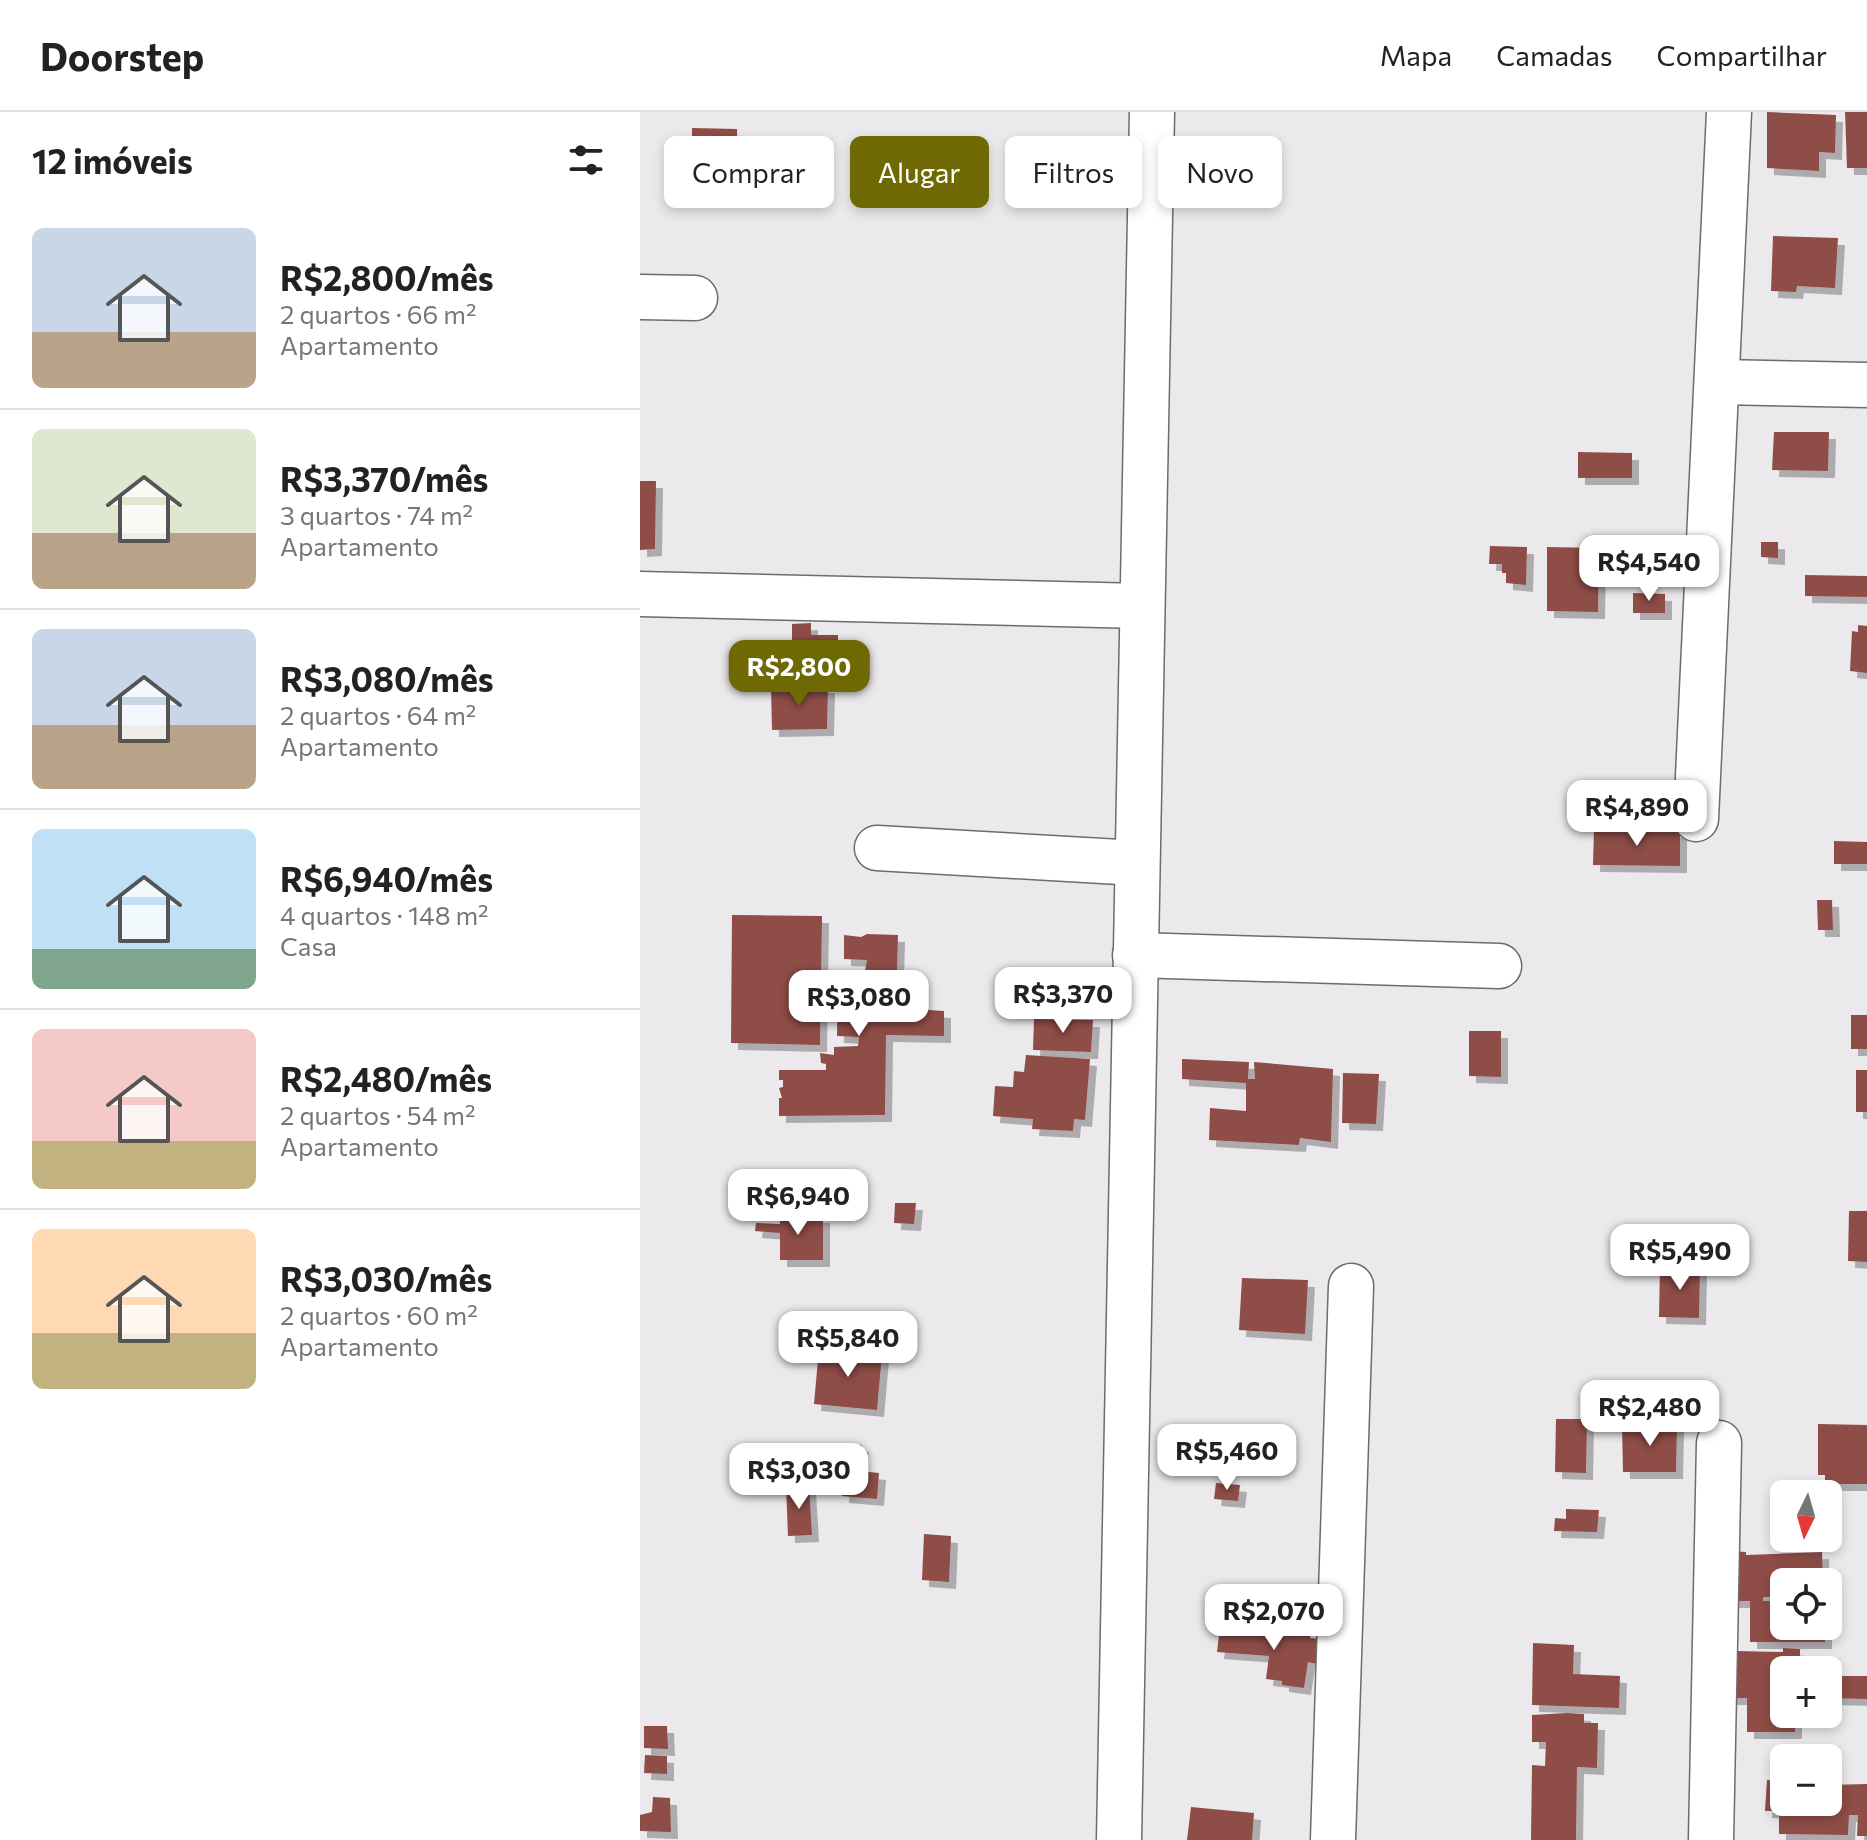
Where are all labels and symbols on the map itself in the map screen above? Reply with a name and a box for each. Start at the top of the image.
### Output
pin: R$4,540 [1575,535,1723,603]
pin: R$2,800 [725,640,873,708]
pin: R$4,890 [1563,780,1711,848]
pin: R$3,370 [989,967,1137,1035]
pin: R$3,080 [785,970,933,1038]
pin: R$6,940 [724,1169,872,1237]
pin: R$5,490 [1606,1224,1754,1292]
pin: R$5,840 [774,1311,922,1379]
pin: R$2,480 [1576,1380,1724,1448]
pin: R$5,460 [1153,1424,1301,1492]
pin: R$3,030 [725,1443,873,1511]
north arrow [1770,1480,1842,1552]
pin: R$2,070 [1200,1584,1348,1652]

